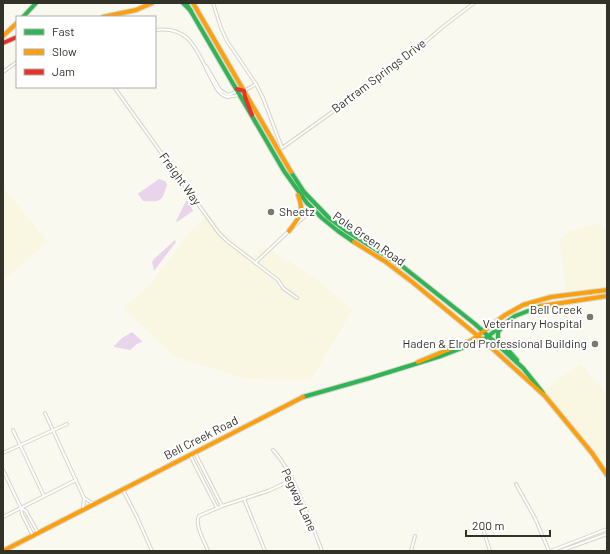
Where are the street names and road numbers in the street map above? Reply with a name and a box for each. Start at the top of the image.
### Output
street label: Bartram Springs Drive [329,35,428,115]
street label: Freight Way [157,149,205,208]
street label: Pole Green Road [331,208,408,268]
street label: Bell Creek Road [161,412,240,462]
street label: Pegway Lane [279,466,321,533]

